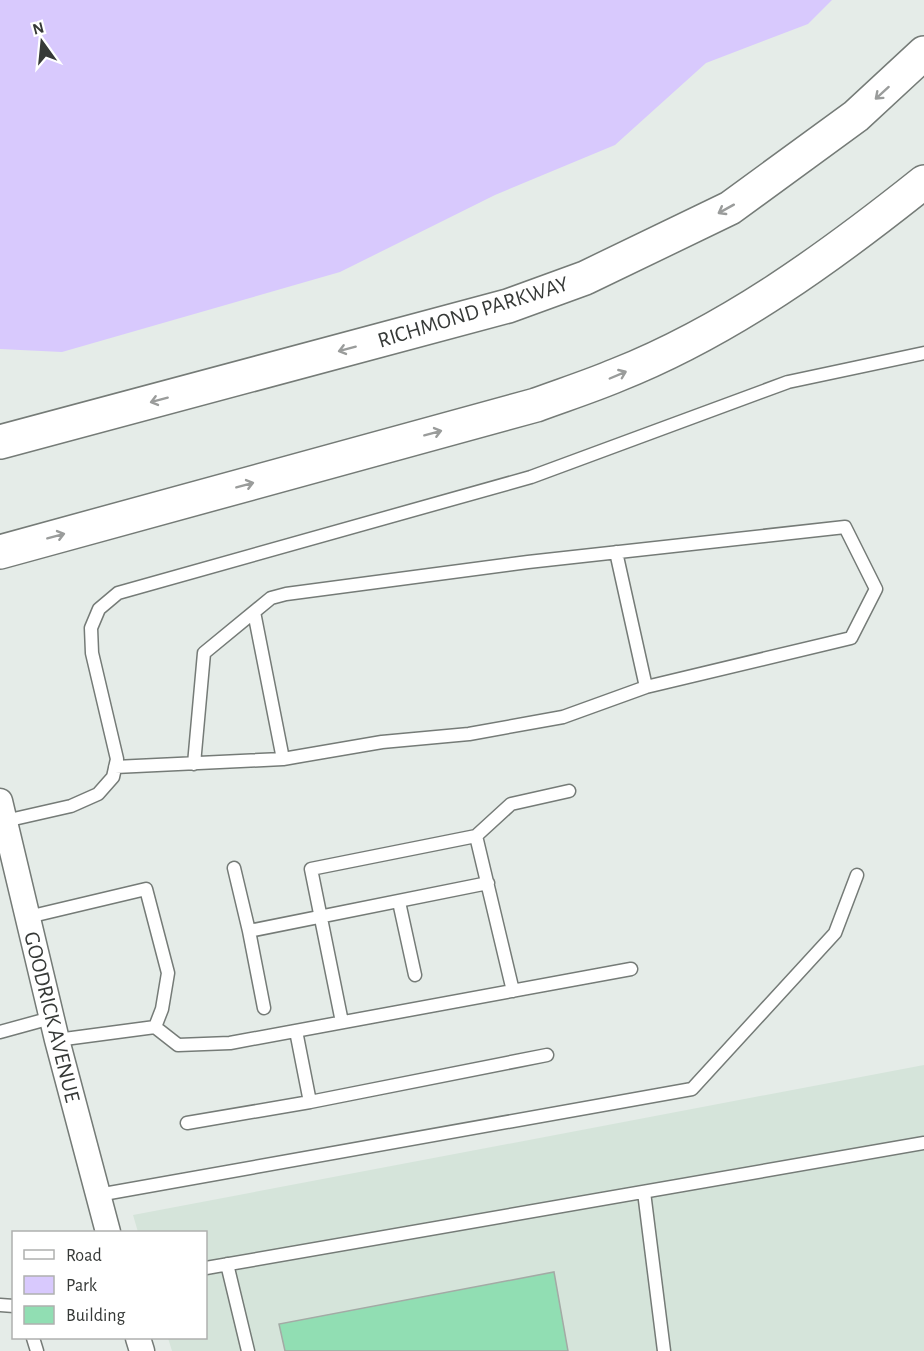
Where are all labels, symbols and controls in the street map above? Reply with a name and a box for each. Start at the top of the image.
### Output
north arrow [12,12,72,72]
text: N [31,19,46,38]
one-way arrow [874,86,889,100]
one-way arrow [717,204,735,215]
street label: RICHMOND PARKWAY [375,272,571,351]
one-way arrow [338,344,357,355]
one-way arrow [609,369,627,380]
one-way arrow [150,395,169,406]
one-way arrow [423,427,442,439]
one-way arrow [235,479,254,490]
one-way arrow [47,530,66,541]
street label: GOODRICK AVENUE [20,930,84,1105]
legend [12,1231,207,1339]
text: Road [66,1247,102,1265]
text: Park [66,1277,98,1295]
text: Building [66,1307,126,1325]

